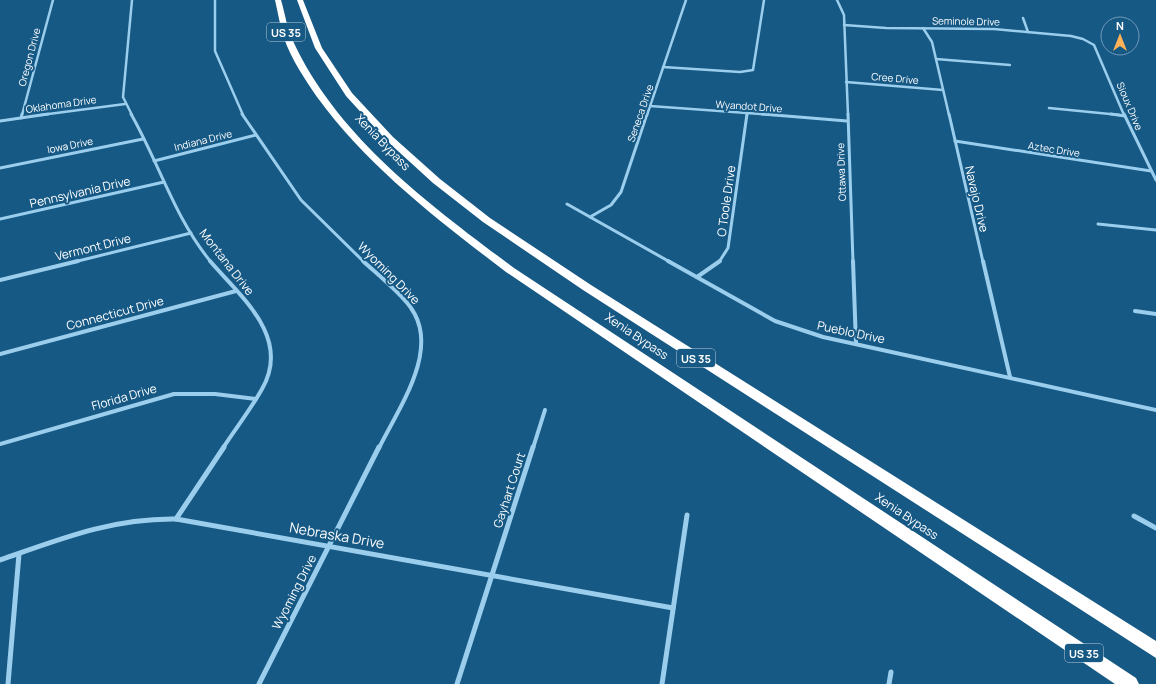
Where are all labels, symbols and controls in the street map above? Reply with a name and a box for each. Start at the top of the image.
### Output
street label: Seminole Drive [932,13,1000,29]
north arrow [1100,16,1140,56]
text: N [1116,18,1124,33]
road number: US 35 [267,23,305,41]
street label: Oregon Drive [15,26,44,88]
street label: Cree Drive [871,69,920,87]
street label: Sioux Drive [1114,80,1146,132]
street label: Seneca Drive [624,82,656,144]
street label: Oklahoma Drive [25,92,97,116]
street label: Wyandot Drive [715,97,783,115]
street label: Xenia Bypass [352,110,414,174]
street label: Indiana Drive [173,126,233,154]
street label: Iowa Drive [46,134,94,156]
street label: Aztec Drive [1027,138,1081,160]
street label: Ottawa Drive [833,142,849,201]
street label: O Toole Drive [713,164,739,238]
street label: Navajo Drive [961,164,993,234]
street label: Pennsylvania Drive [28,172,132,212]
street label: Montana Drive [196,225,258,299]
street label: Vermont Drive [53,229,133,265]
street label: Wyoming Drive [354,238,424,308]
street label: Connecticut Drive [64,292,166,334]
street label: Xenia Bypass [602,309,672,363]
street label: Pueblo Drive [816,317,886,347]
road number: US 35 [677,349,715,367]
street label: Florida Drive [89,380,159,414]
street label: Gayhart Court [489,450,529,530]
street label: Xenia Bypass [872,489,942,543]
street label: Nebraska Drive [288,517,386,553]
street label: Wyoming Drive [268,552,320,632]
road number: US 35 [1065,644,1103,662]

